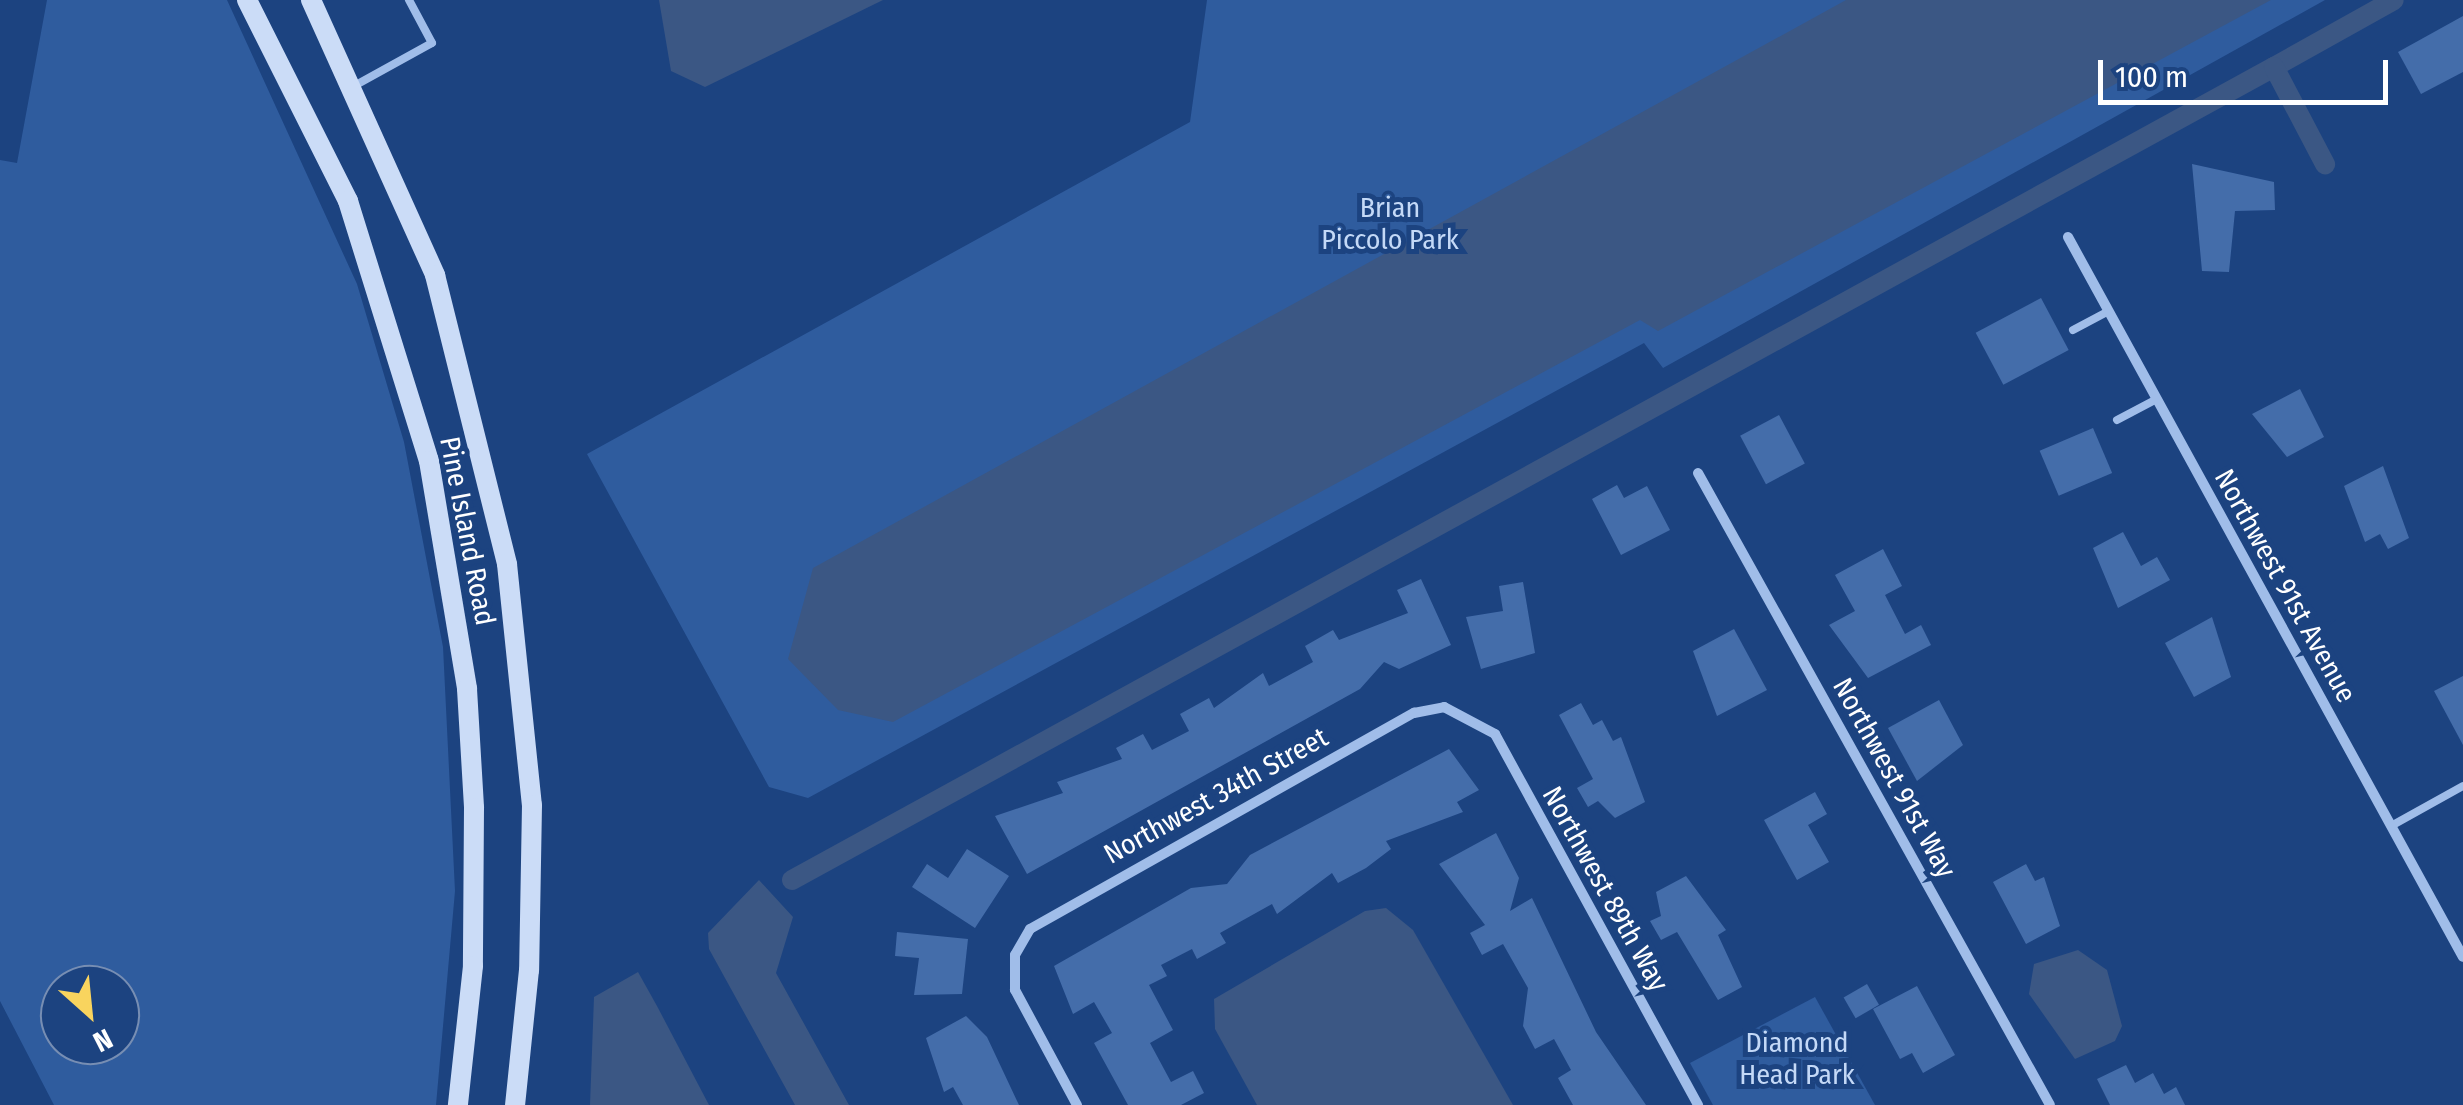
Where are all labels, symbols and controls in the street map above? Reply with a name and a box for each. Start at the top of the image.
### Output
scale bar [2103,40,2393,102]
text: 100 m [2115,59,2188,95]
park label: Brian Piccolo Park [1321,191,1459,257]
street label: Pine Island Road [432,434,502,628]
street label: Northwest 91st Avenue [2207,464,2363,708]
street label: Northwest 91st Way [1825,672,1963,884]
street label: Northwest 34th Street [1098,721,1334,871]
street label: Northwest 89th Way [1535,781,1675,997]
north arrow [40,965,140,1065]
text: N [88,1022,118,1059]
park label: Diamond Head Park [1739,1026,1855,1092]

